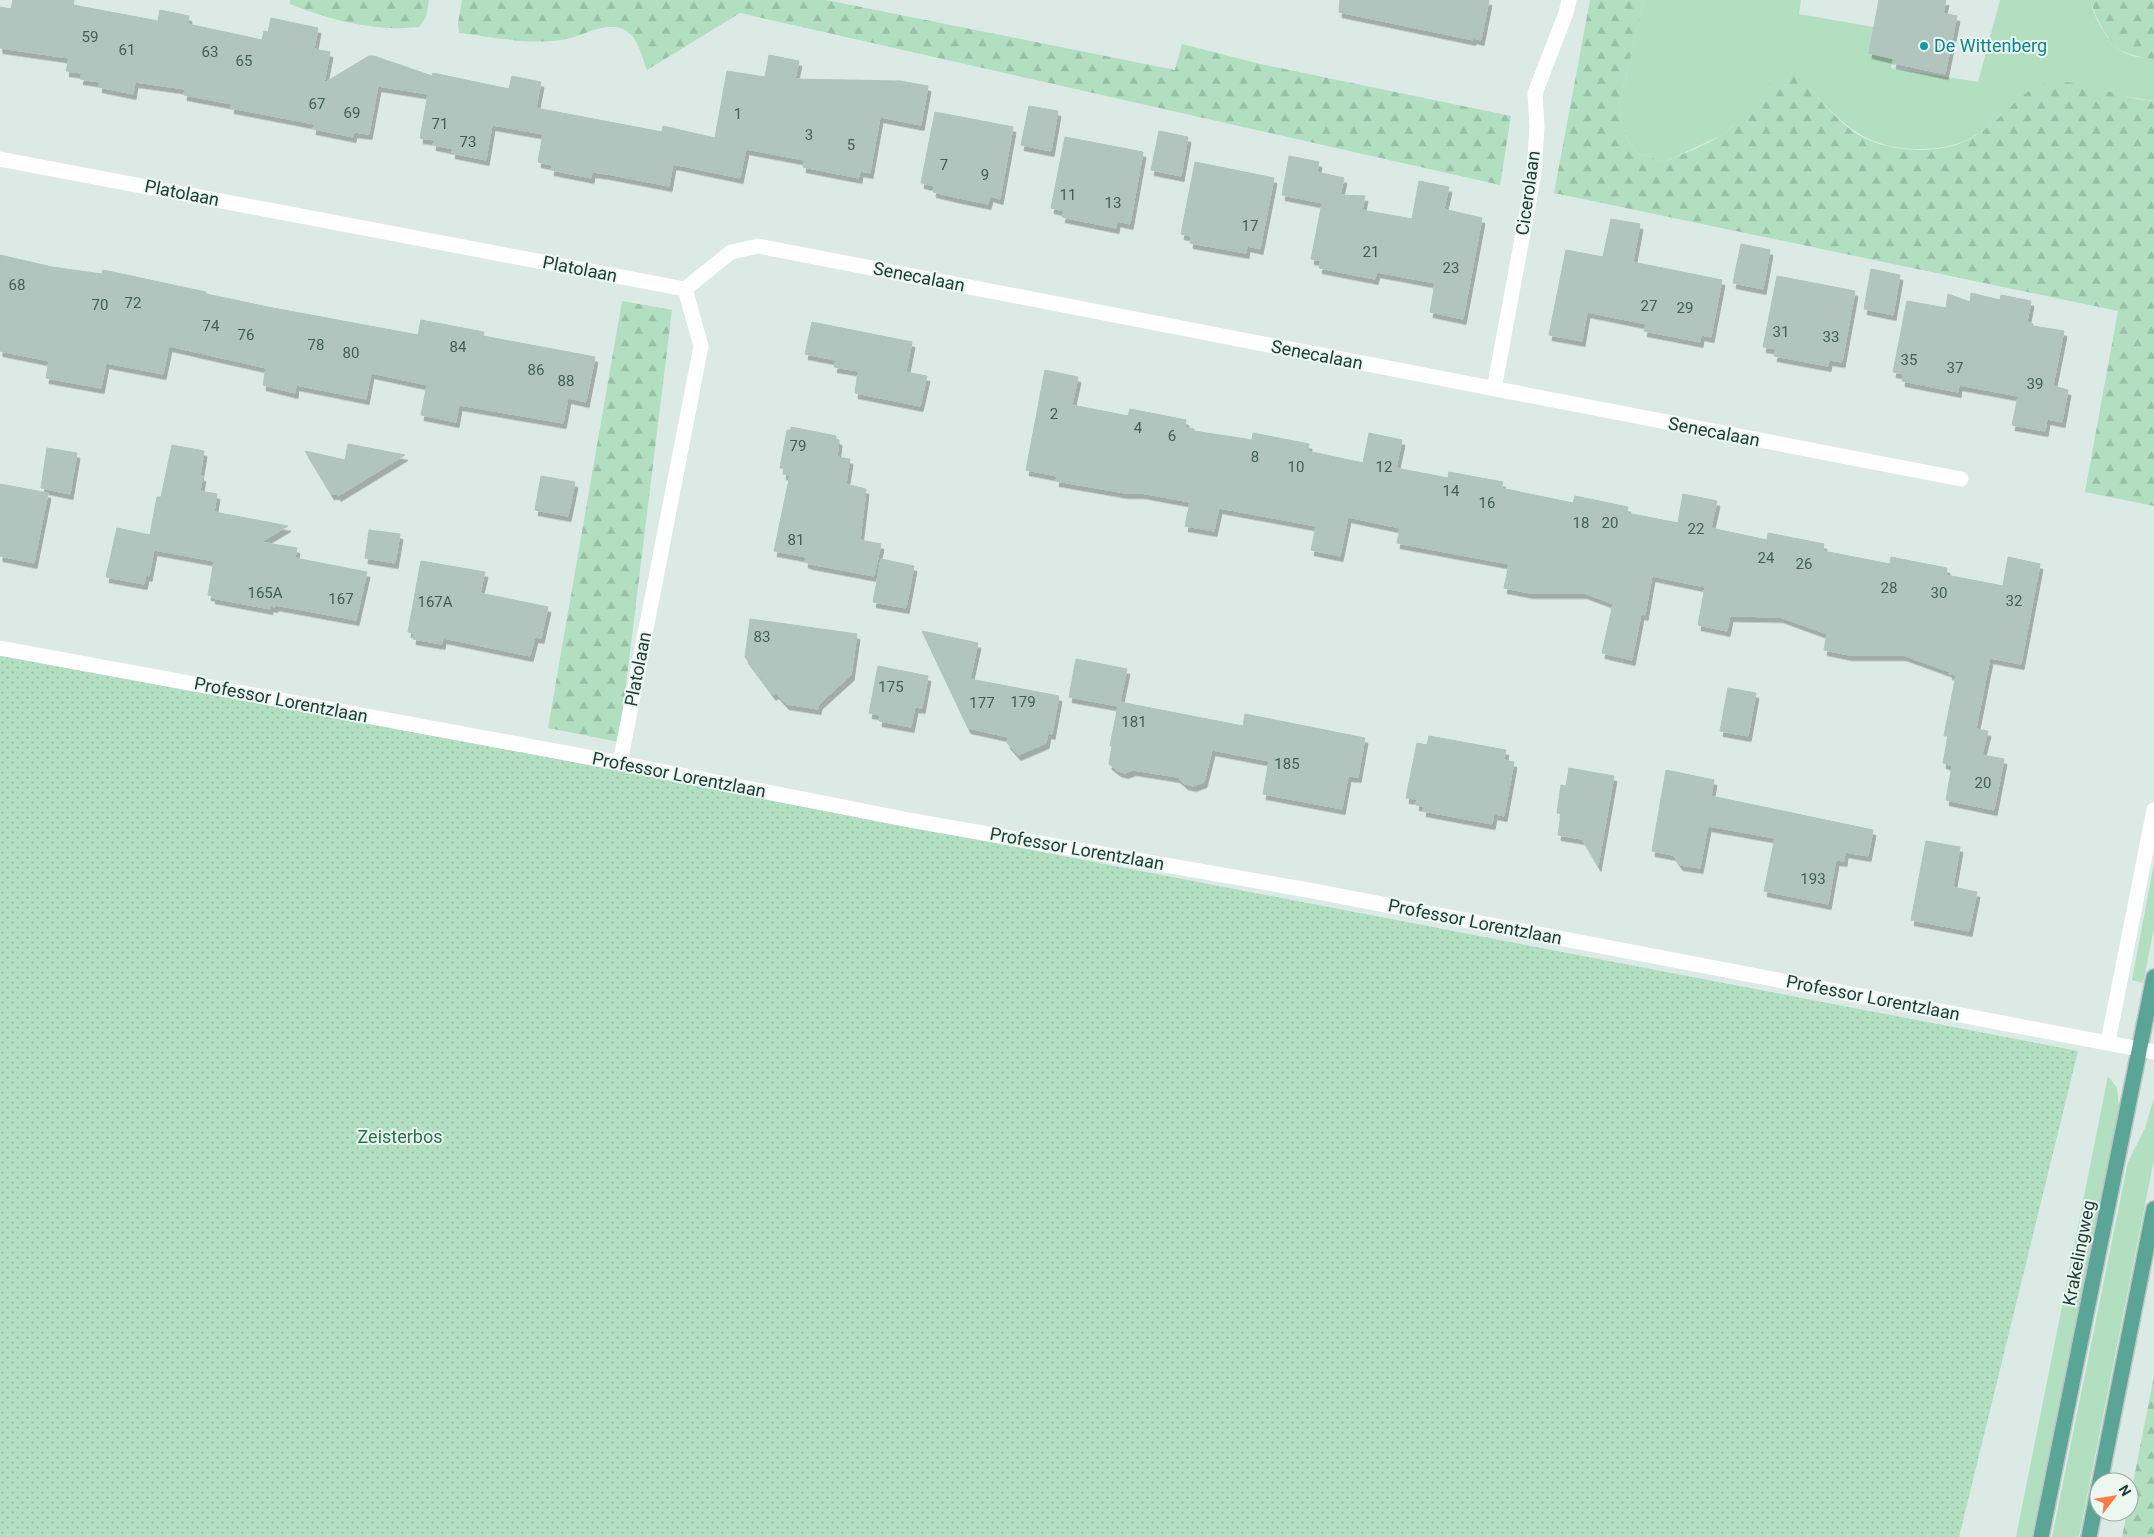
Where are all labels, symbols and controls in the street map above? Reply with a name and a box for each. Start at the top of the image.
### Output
house number: 59 [82,28,98,46]
place label: De Wittenberg [1934,35,2047,56]
marker: De Wittenberg [1918,40,1930,52]
house number: 61 [119,41,135,59]
house number: 63 [202,43,218,61]
house number: 65 [236,52,252,70]
house number: 67 [309,95,325,113]
house number: 69 [344,104,360,122]
house number: 1 [734,105,742,123]
house number: 71 [432,115,448,133]
house number: 3 [805,126,813,144]
house number: 73 [460,133,476,151]
house number: 5 [847,136,855,154]
street label: Cicerolaan [1511,149,1544,237]
house number: 7 [940,156,948,174]
house number: 9 [981,166,989,184]
street label: Platolaan [143,175,221,210]
house number: 11 [1060,186,1076,204]
house number: 13 [1105,194,1121,212]
house number: 17 [1242,217,1258,235]
house number: 21 [1363,243,1379,261]
street label: Platolaan [541,251,619,286]
street label: Senecalaan [872,257,967,296]
house number: 23 [1443,259,1459,277]
house number: 68 [9,276,25,294]
house number: 72 [125,294,141,312]
house number: 70 [92,296,108,314]
house number: 27 [1641,297,1657,315]
house number: 29 [1677,299,1693,317]
house number: 74 [203,317,220,335]
house number: 31 [1773,323,1789,341]
house number: 76 [238,326,254,344]
house number: 33 [1823,328,1839,346]
street label: Senecalaan [1270,335,1365,374]
house number: 78 [308,336,324,354]
house number: 84 [450,338,467,356]
house number: 80 [343,344,359,362]
house number: 35 [1901,351,1917,369]
house number: 37 [1947,359,1963,377]
house number: 86 [528,361,544,379]
house number: 88 [558,372,574,390]
house number: 39 [2027,375,2043,393]
house number: 2 [1050,405,1058,423]
street label: Senecalaan [1667,412,1762,451]
house number: 4 [1134,419,1143,437]
house number: 6 [1168,427,1176,445]
house number: 79 [790,437,806,455]
house number: 8 [1251,448,1259,466]
house number: 10 [1288,458,1304,476]
house number: 12 [1376,458,1392,476]
house number: 14 [1443,482,1460,500]
house number: 16 [1479,494,1495,512]
house number: 18 [1573,514,1589,532]
house number: 20 [1602,514,1618,532]
house number: 22 [1688,520,1704,538]
house number: 81 [788,531,804,549]
house number: 24 [1758,549,1775,567]
house number: 26 [1796,555,1812,573]
house number: 28 [1881,579,1897,597]
house number: 165A [247,584,283,602]
house number: 30 [1931,584,1947,602]
house number: 167 [328,590,354,608]
house number: 32 [2006,592,2022,610]
house number: 167A [417,593,453,611]
house number: 83 [754,628,770,646]
street label: Platolaan [620,630,655,708]
street label: Professor Lorentzlaan [192,672,370,727]
house number: 175 [878,678,904,696]
house number: 179 [1010,693,1036,711]
house number: 177 [969,694,995,712]
house number: 181 [1121,713,1147,731]
street label: Professor Lorentzlaan [590,747,768,802]
house number: 185 [1274,755,1300,773]
house number: 20 [1975,774,1991,792]
street label: Professor Lorentzlaan [988,823,1166,874]
house number: 193 [1800,870,1826,888]
street label: Professor Lorentzlaan [1386,894,1564,949]
street label: Professor Lorentzlaan [1784,970,1962,1025]
park label: Zeisterbos [357,1126,443,1147]
street label: Krakelingweg [2058,1198,2099,1308]
north arrow [2089,1472,2139,1522]
text: N [2116,1482,2135,1499]

